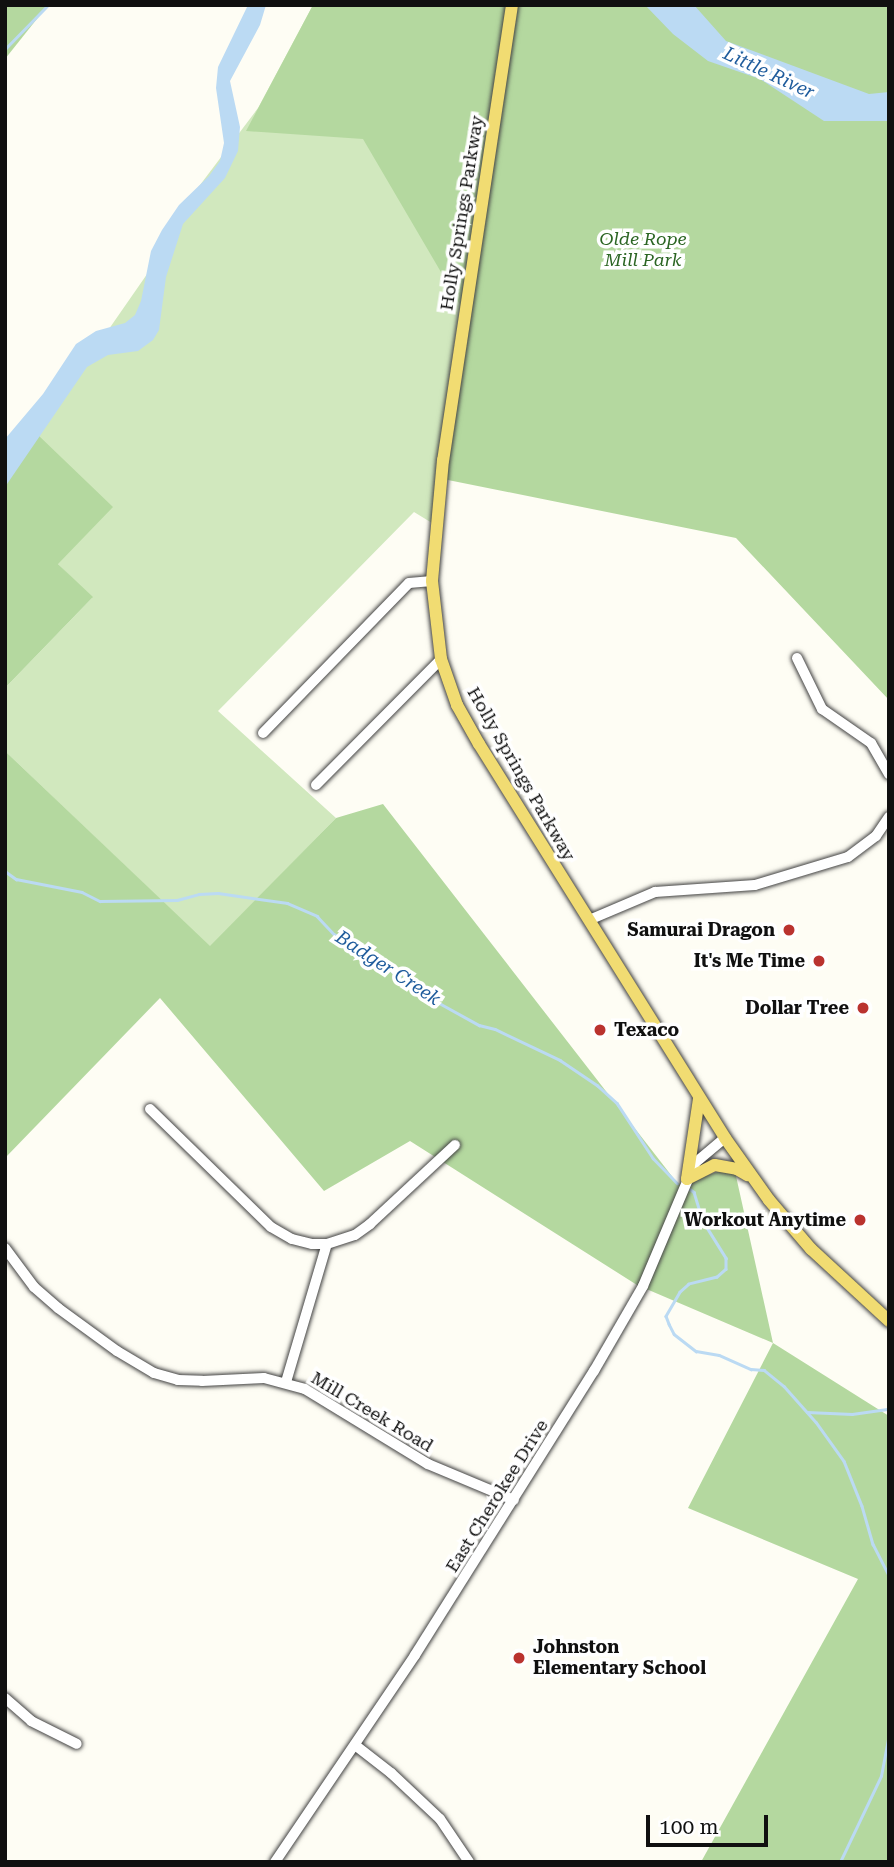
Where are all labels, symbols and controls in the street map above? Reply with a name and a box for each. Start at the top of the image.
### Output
water label: Little River [720,42,818,104]
street label: Holly Springs Parkway [436,114,488,312]
park label: Olde Rope Mill Park [599,229,687,272]
street label: Holly Springs Parkway [462,683,580,865]
place label: Samurai Dragon [627,919,775,941]
marker: Samurai Dragon [781,922,797,938]
water label: Badger Creek [331,926,445,1010]
place label: It's Me Time [694,950,805,972]
marker: It's Me Time [811,953,827,969]
place label: Dollar Tree [745,997,849,1019]
marker: Dollar Tree [855,1000,871,1016]
place label: Texaco [614,1019,679,1041]
marker: Texaco [592,1022,608,1038]
place label: Workout Anytime [684,1209,846,1231]
marker: Workout Anytime [852,1212,868,1228]
street label: Mill Creek Road [307,1367,437,1457]
street label: East Cherokee Drive [441,1416,553,1576]
place label: Johnston Elementary School [533,1637,706,1680]
marker: Johnston Elementary School [511,1650,527,1666]
scale bar [649,1800,772,1844]
text: 100 m [659,1815,719,1839]

